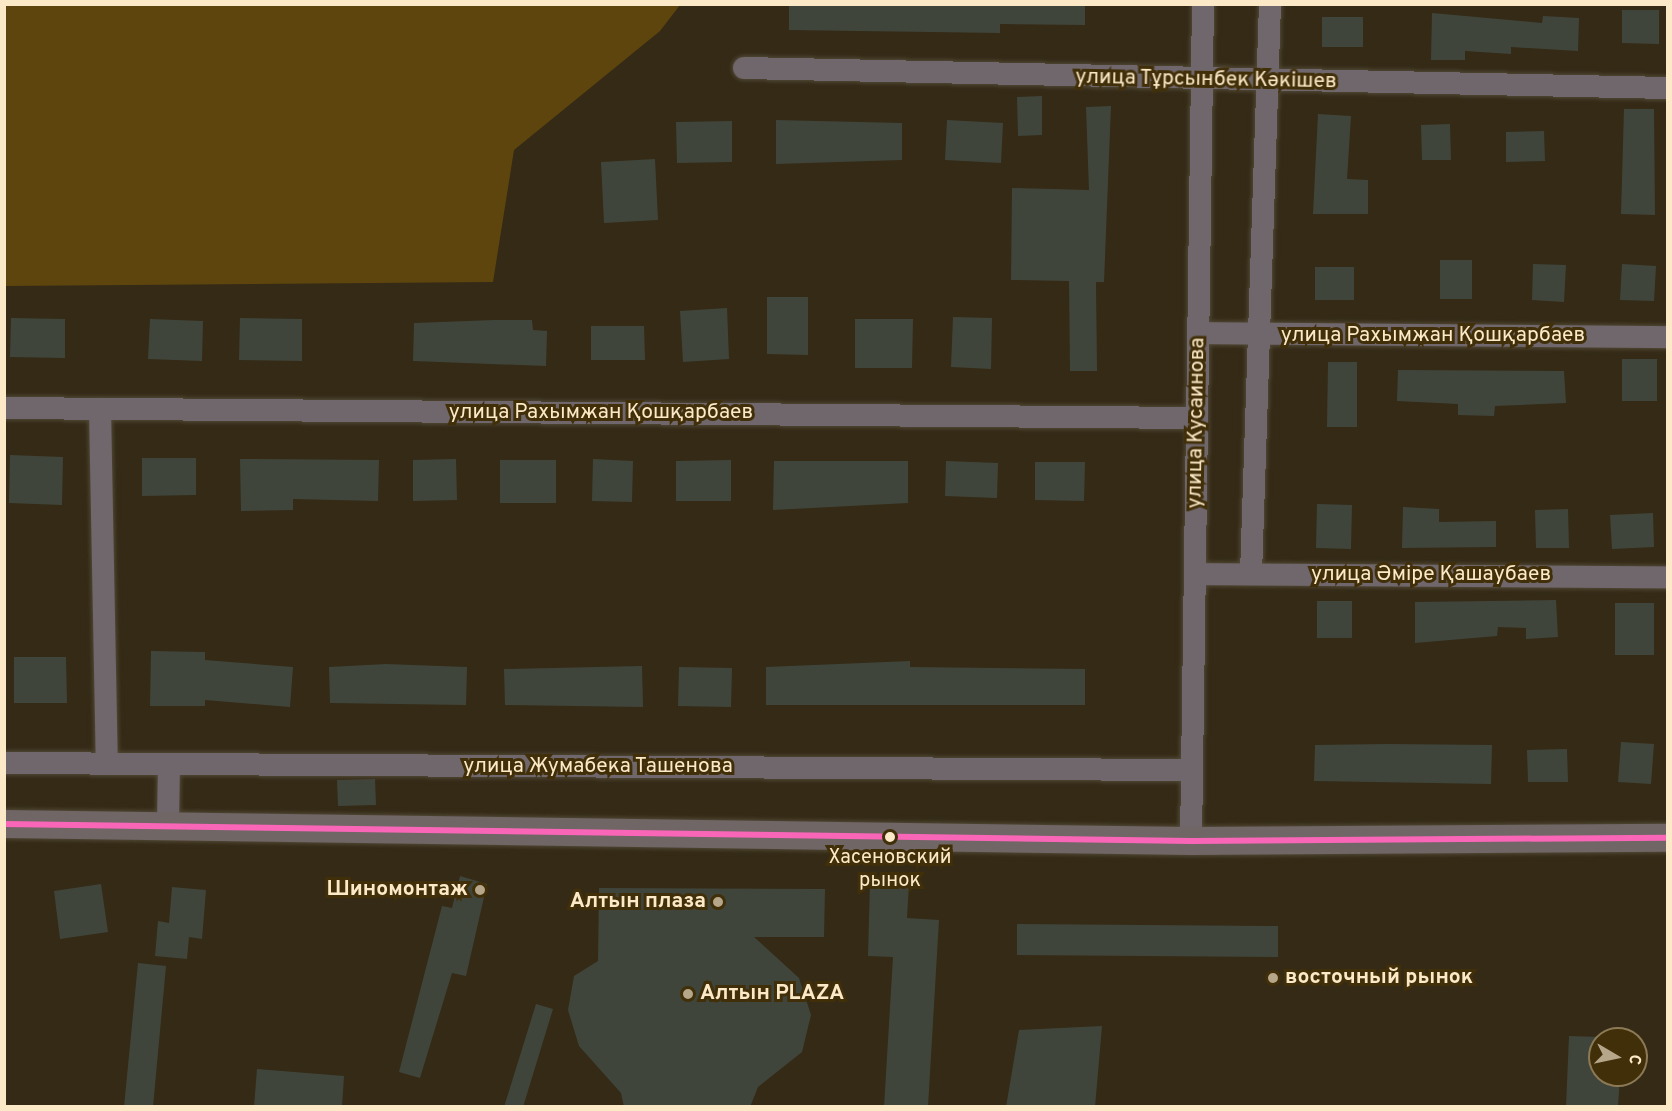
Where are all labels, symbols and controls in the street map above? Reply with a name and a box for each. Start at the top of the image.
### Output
street label: улица Тұрсынбек Кәкішев [1075,65,1337,95]
street label: улица Рахымжан Қошқарбаев [1281,323,1585,349]
street label: улица Кусаинова [1183,337,1211,509]
street label: улица Рахымжан Қошқарбаев [449,400,753,426]
street label: улица Әміре Қашаубаев [1311,562,1551,588]
street label: улица Жумабека Ташенова [463,754,733,780]
marker: Хасеновский рынок [884,831,896,843]
place label: Хасеновский рынок [828,846,952,893]
place label: Шиномонтаж [327,877,468,903]
marker: Шиномонтаж [473,883,487,897]
place label: Алтын плаза [570,889,706,915]
marker: Алтын плаза [711,895,725,909]
place label: восточный рынок [1285,965,1473,991]
marker: восточный рынок [1266,971,1280,985]
place label: Алтын PLAZA [700,981,844,1007]
marker: Алтын PLAZA [681,987,695,1001]
north arrow [1588,1027,1648,1087]
text: С [1623,1053,1644,1066]

